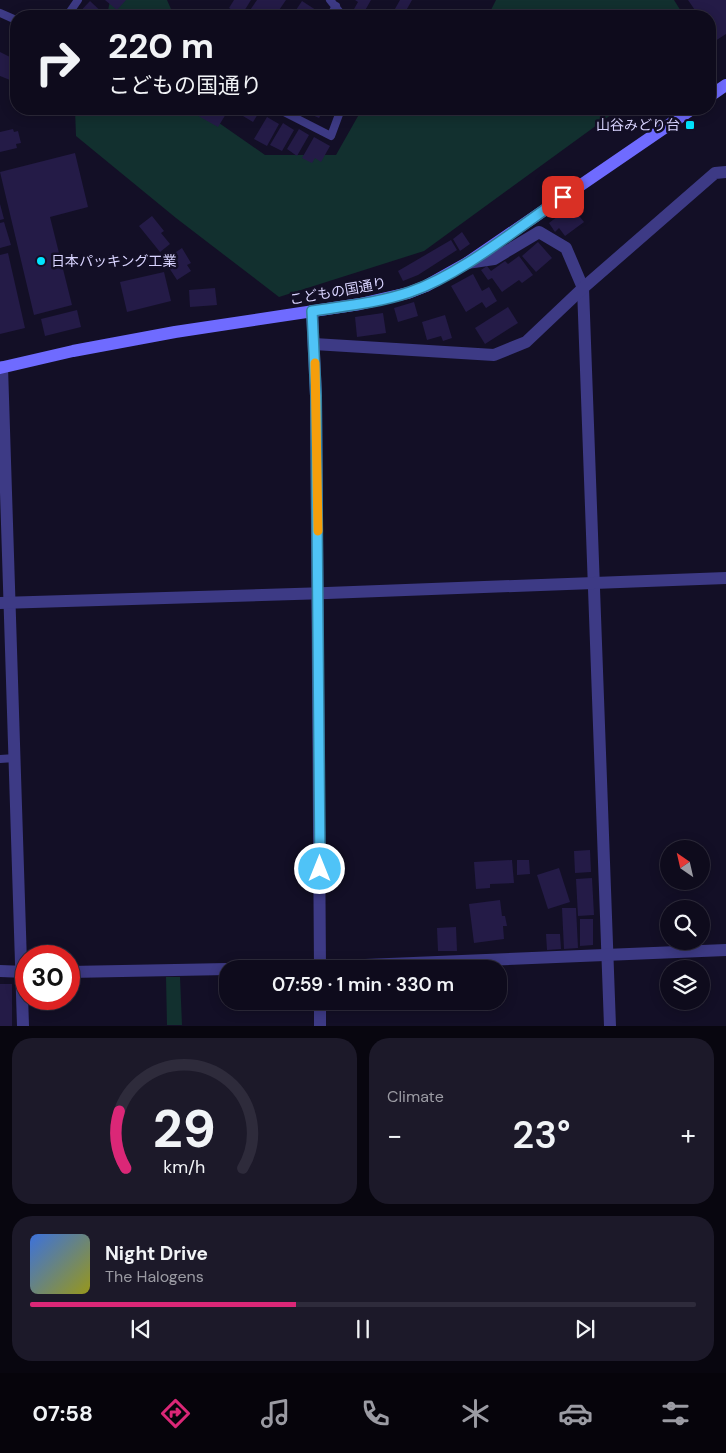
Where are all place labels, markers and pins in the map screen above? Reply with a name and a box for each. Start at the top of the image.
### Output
place label: 山谷みどり台 [596,116,680,134]
marker: 山谷みどり台 [684,119,696,131]
pin [542,176,584,218]
place label: 日本パッキング工業 [51,252,177,270]
marker: 日本パッキング工業 [35,255,47,267]

